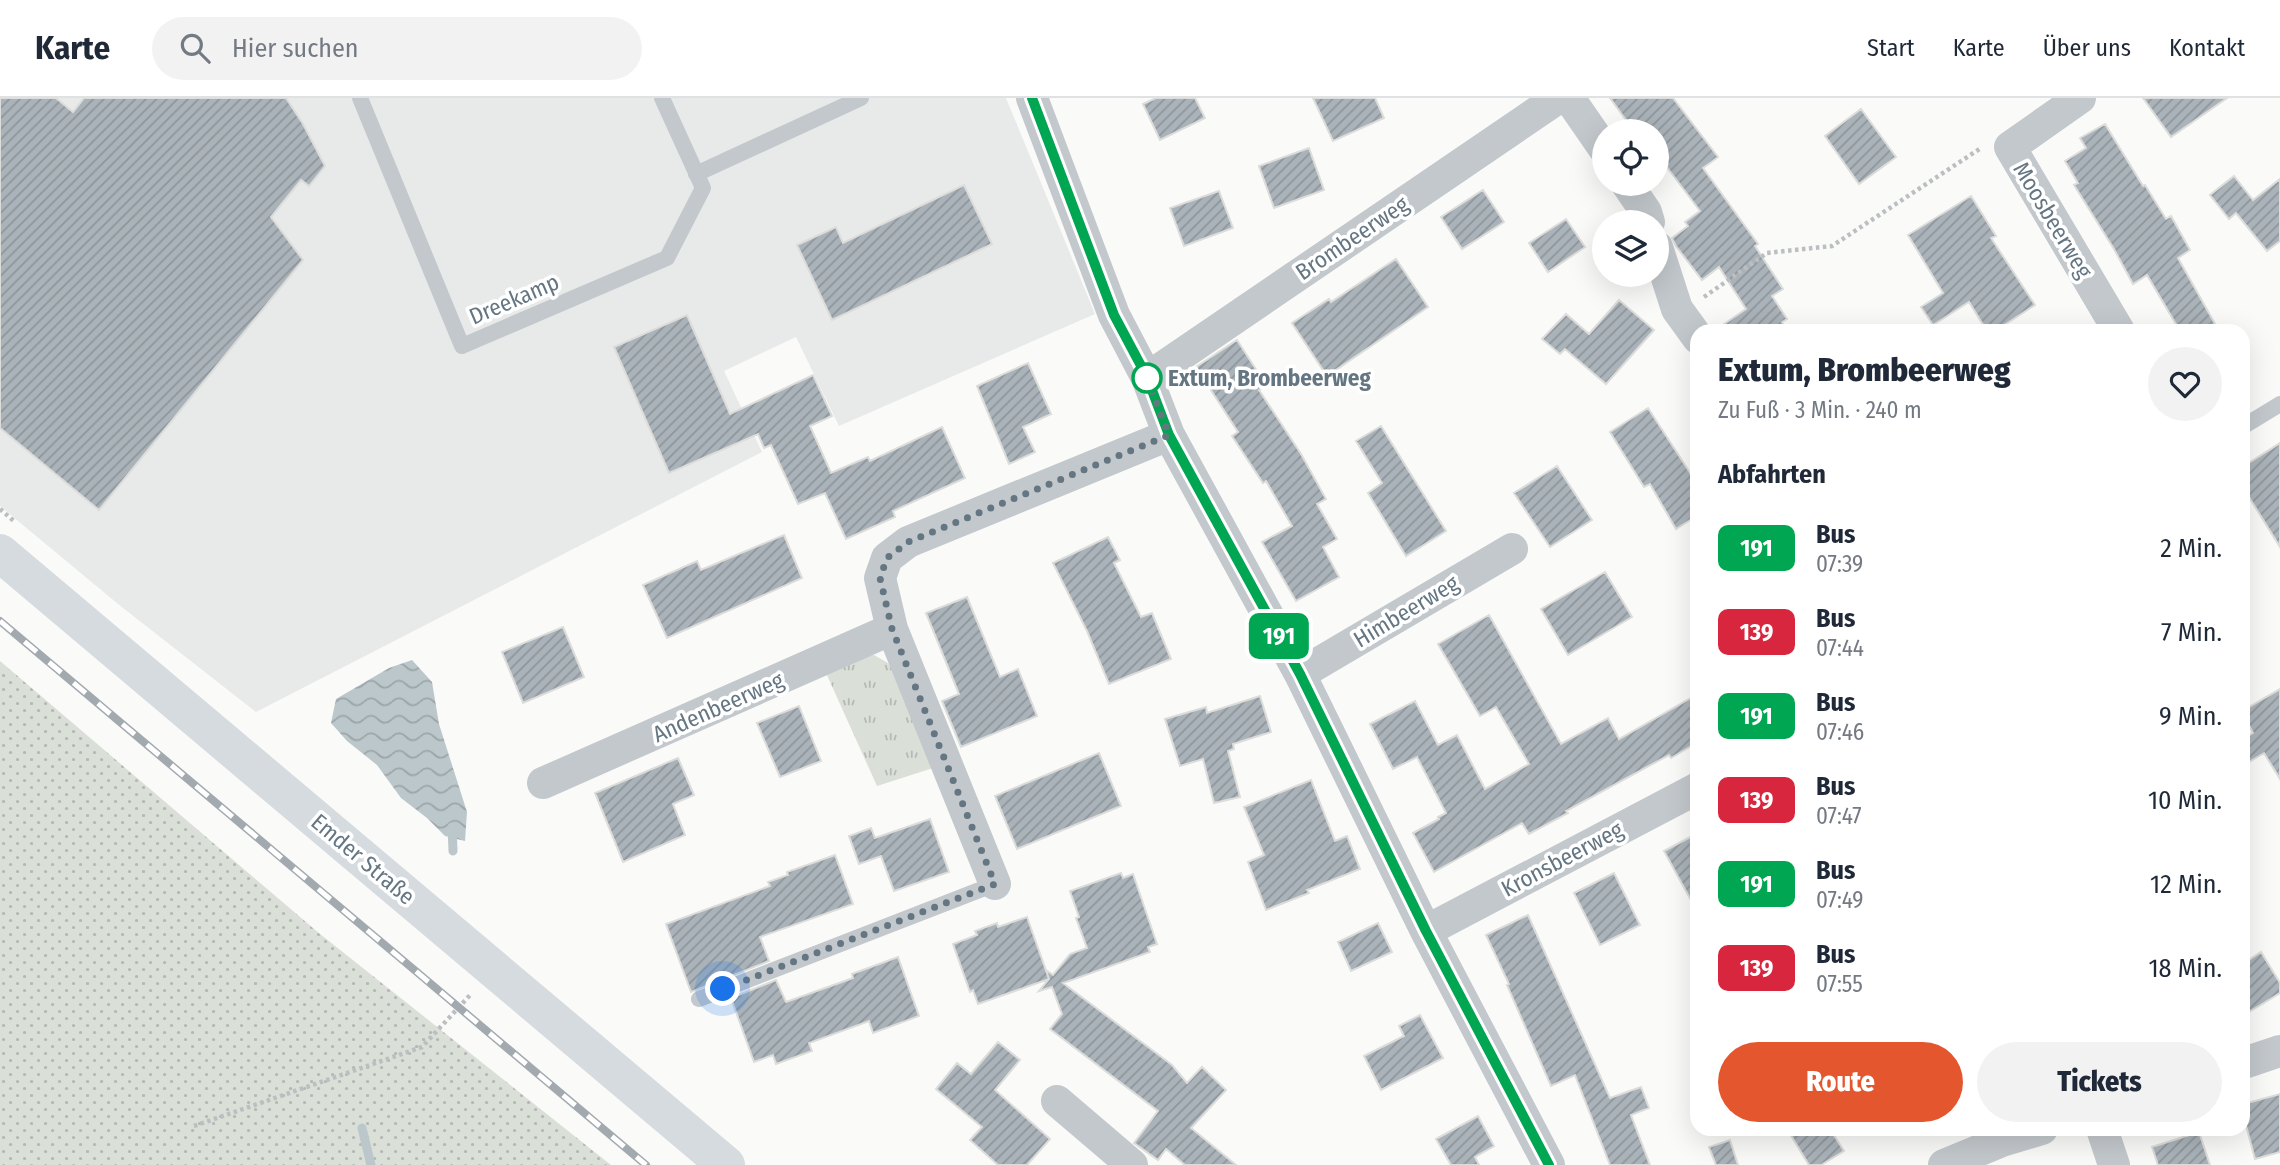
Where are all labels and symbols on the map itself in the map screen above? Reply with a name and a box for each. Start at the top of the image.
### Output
street label: Moosbeerweg [2007,157,2099,283]
street label: Brombeerweg [1290,190,1414,286]
street label: Dreekamp [465,268,563,330]
marker: Extum, Brombeerweg [1132,363,1162,393]
place label: Extum, Brombeerweg [1168,364,1371,392]
street label: Himbeerweg [1348,569,1464,653]
line badge: 191 [1239,613,1319,659]
street label: Andenbeerweg [648,666,788,748]
street label: Emder Straße [306,808,420,910]
street label: Kronsbeerweg [1496,815,1628,903]
your location [705,971,740,1006]

